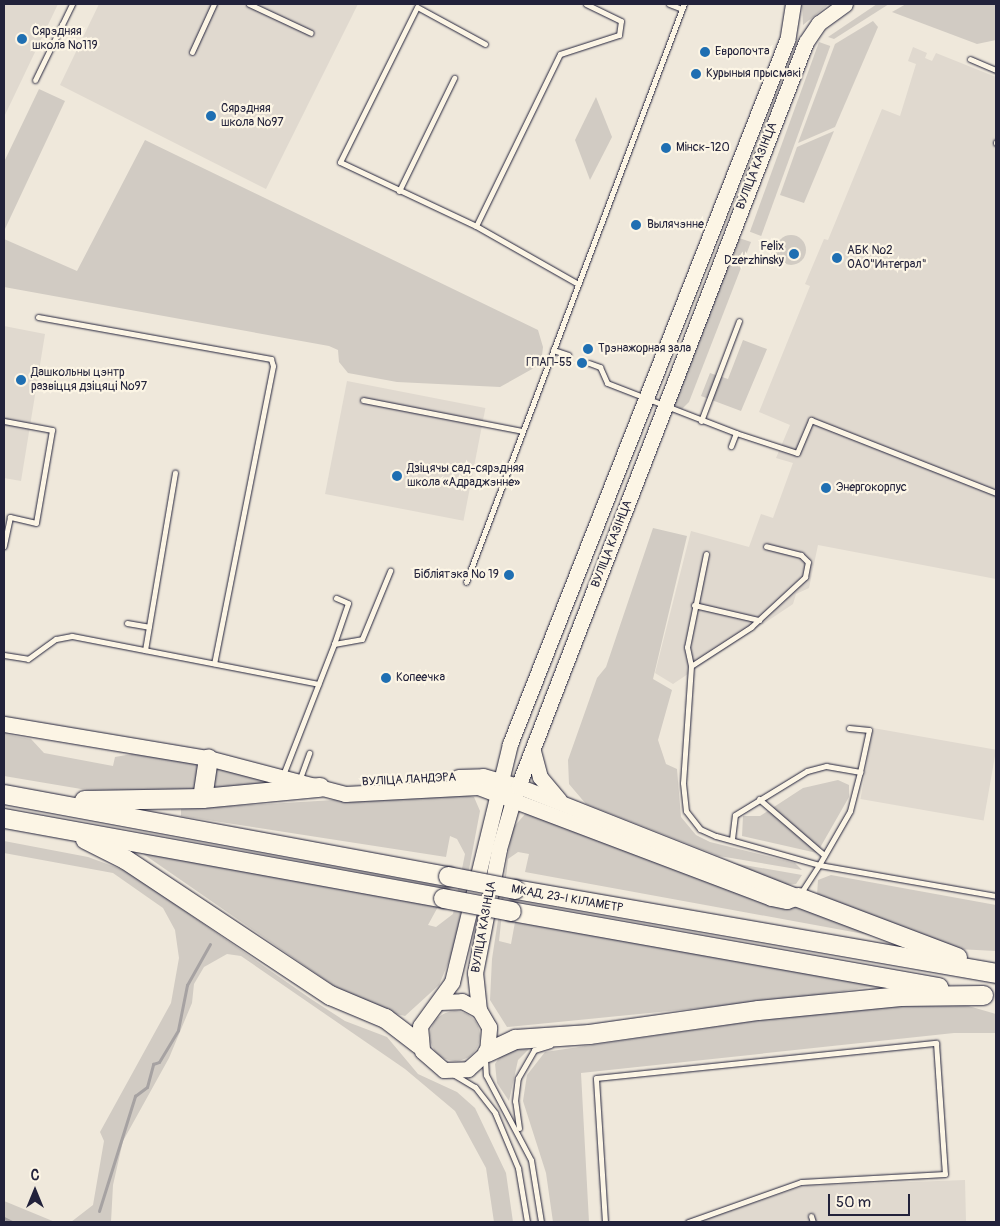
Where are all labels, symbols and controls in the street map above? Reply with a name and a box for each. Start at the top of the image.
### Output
place label: Сярэдняя школа №119 [32,25,98,53]
marker: Сярэдняя школа №119 [16,33,28,45]
place label: Европочта [715,45,769,59]
marker: Европочта [699,46,711,58]
place label: Курыныя прысмакі [706,67,801,81]
marker: Курыныя прысмакі [690,68,702,80]
place label: Сярэдняя школа №97 [221,102,284,130]
marker: Сярэдняя школа №97 [205,110,217,122]
street label: ВУЛІЦА КАЗІНЦА [734,120,780,212]
place label: Мінск-120 [676,141,730,155]
marker: Мінск-120 [660,142,672,154]
marker: Вылячэнне [629,218,643,232]
place label: Вылячэнне [647,218,704,232]
place label: Felix Dzerzhinsky [724,240,784,268]
place label: АБК №2 ОАО"Интеграл" [847,244,927,272]
marker: Felix Dzerzhinsky [788,248,800,260]
marker: АБК №2 ОАО"Интеграл" [831,252,843,264]
place label: Трэнажорная зала [598,342,691,356]
marker: Трэнажорная зала [582,343,594,355]
place label: ГПАП-55 [526,356,572,370]
marker: ГПАП-55 [576,357,588,369]
place label: Дашкольны цэнтр развіцця дзіцяці №97 [31,366,147,394]
marker: Дашкольны цэнтр развіцця дзіцяці №97 [15,374,27,386]
place label: Дзіцячы сад-сярэдняя школа «Адраджэнне» [407,462,524,490]
marker: Дзіцячы сад-сярэдняя школа «Адраджэнне» [391,470,403,482]
place label: Энергокорпус [836,481,907,495]
marker: Энергокорпус [820,482,832,494]
street label: ВУЛІЦА КАЗІНЦА [589,498,635,590]
place label: Бібліятэка № 19 [414,568,499,582]
marker: Бібліятэка № 19 [503,569,515,581]
place label: Копеечка [396,671,445,685]
marker: Копеечка [380,672,392,684]
street label: ВУЛІЦА ЛАНДЭРА [362,770,456,790]
street label: ВУЛІЦА КАЗІНЦА [469,880,499,974]
street label: МКАД, 23-І КІЛАМЕТР [510,882,624,916]
north arrow [10,1166,60,1216]
text: С [31,1167,39,1184]
scale bar [830,1184,912,1216]
text: 50 m [836,1193,871,1212]

